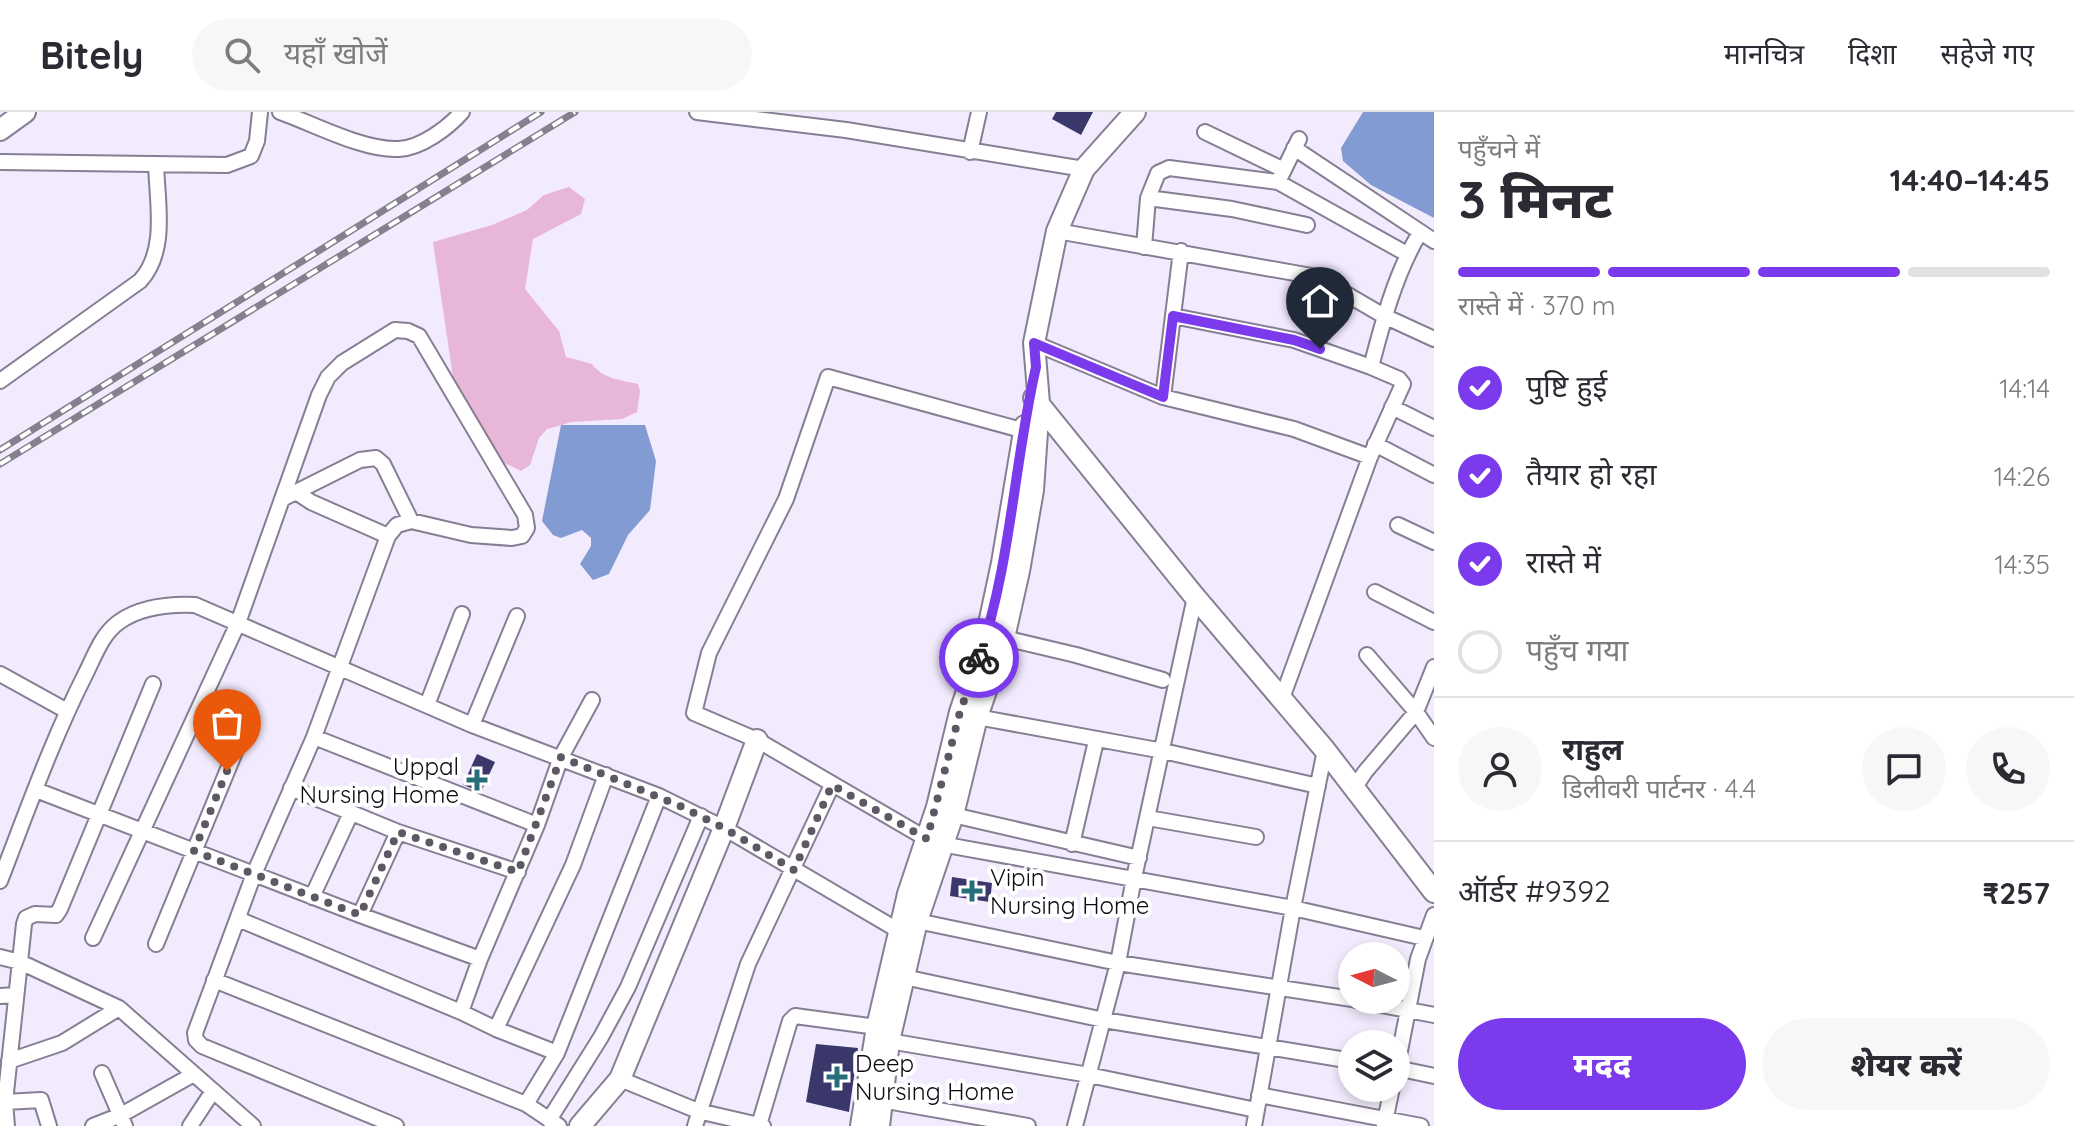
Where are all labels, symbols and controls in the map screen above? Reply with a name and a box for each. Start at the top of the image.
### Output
search box [192,19,752,91]
text: Bitely [40,31,144,79]
icon: search [220,33,264,77]
text: यहाँ खोजें [284,34,388,72]
text: मानचित्र [1724,36,1804,71]
text: दिशा [1848,36,1897,71]
text: सहेजे गए [1941,36,2034,71]
text: पहुँचने में [1458,132,1540,165]
text: 14:40–14:45 [1890,161,2050,199]
text: 3 मिनट [1458,166,1612,231]
pin [1286,267,1354,349]
icon: home [1298,279,1342,323]
text: रास्ते में · 370 m [1458,289,1615,322]
icon: check [1458,366,1502,410]
text: पुष्टि हुई [1526,367,1607,405]
text: 14:14 [1999,372,2050,405]
icon: check [1458,454,1502,498]
text: तैयार हो रहा [1526,455,1657,493]
text: 14:26 [1994,460,2050,493]
icon: check [1458,542,1502,586]
text: रास्ते में [1526,543,1601,581]
text: 14:35 [1994,548,2050,581]
courier [939,618,1019,698]
text: पहुँच गया [1526,631,1628,669]
icon: bike [957,636,1001,680]
pin [193,689,261,771]
icon: bag [205,701,249,745]
button: person [1458,727,1542,811]
button: chat [1862,727,1946,811]
button: phone [1966,727,2050,811]
text: राहुल [1562,730,1623,768]
place label: Uppal Nursing Home [300,751,459,809]
marker: Uppal Nursing Home [466,769,488,791]
text: डिलीवरी पार्टनर · 4.4 [1562,772,1756,805]
place label: Vipin Nursing Home [990,862,1149,920]
text: ऑर्डर #9392 [1458,872,1611,910]
text: ₹257 [1983,874,2050,912]
marker: Vipin Nursing Home [961,880,983,902]
north arrow [1338,942,1410,1014]
map controls [1338,942,1410,1102]
button: मदद [1458,1018,1746,1110]
button: शेयर करें [1762,1018,2050,1110]
button: layers [1338,1030,1410,1102]
place label: Deep Nursing Home [855,1048,1014,1106]
marker: Deep Nursing Home [826,1066,848,1088]

